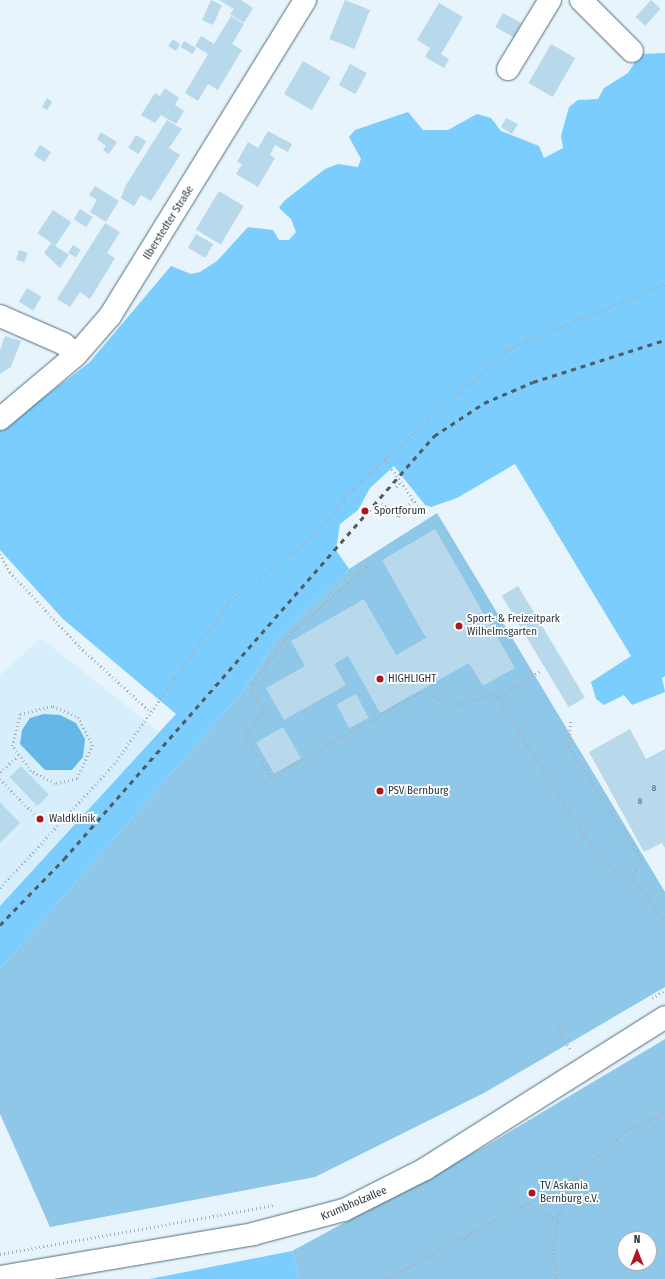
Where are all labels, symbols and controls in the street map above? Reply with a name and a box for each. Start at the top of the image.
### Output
street label: Ilberstedter Straße [141,184,197,262]
place label: Sportforum [374,504,426,518]
marker: Sportforum [359,505,371,517]
place label: Sport- & Freizeitpark Wilhelmsgarten [467,613,560,639]
marker: Sport- & Freizeitpark Wilhelmsgarten [454,621,464,631]
place label: HIGHLIGHT [388,672,436,686]
marker: HIGHLIGHT [375,674,385,684]
house number: 8 [652,783,656,793]
place label: PSV Bernburg [388,784,449,798]
marker: PSV Bernburg [375,786,385,796]
house number: 8 [638,796,642,806]
place label: Waldklinik [49,812,95,826]
marker: Waldklinik [34,813,46,825]
place label: TV Askania Bernburg e.V. [540,1180,599,1206]
street label: Krumbholzallee [319,1184,389,1224]
marker: TV Askania Bernburg e.V. [527,1188,537,1198]
north arrow [617,1231,657,1271]
text: N [634,1233,640,1246]

